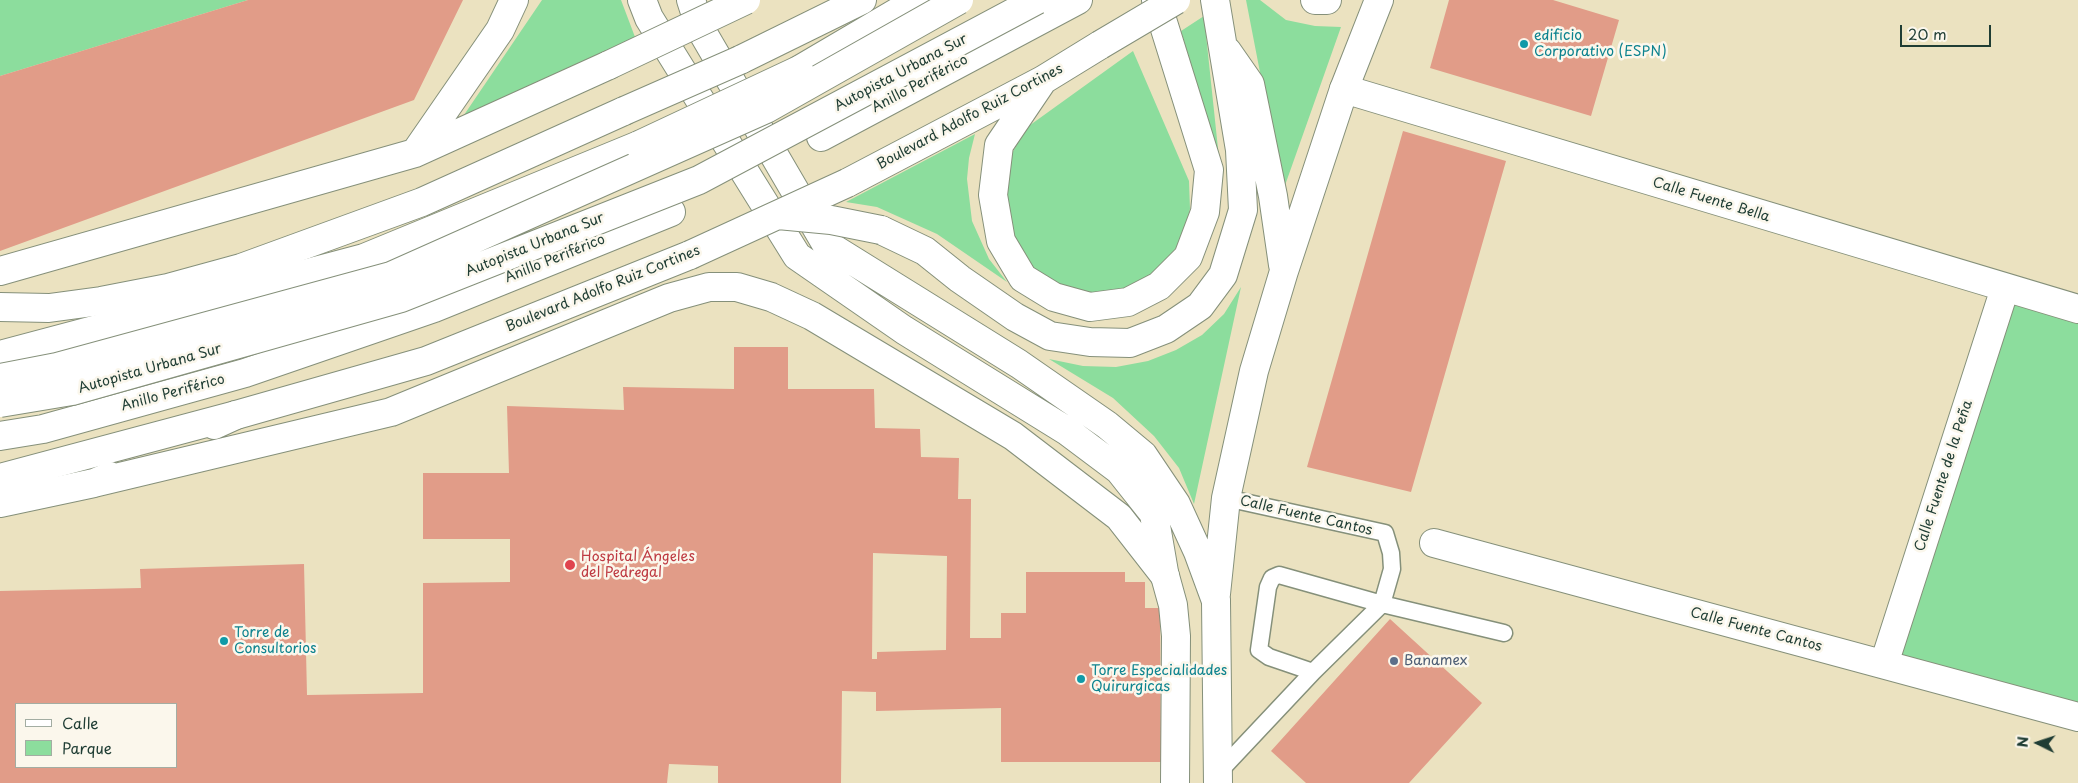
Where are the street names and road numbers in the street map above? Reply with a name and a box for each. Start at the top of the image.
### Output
street label: Autopista Urbana Sur [832,31,970,115]
street label: Anillo Periférico [869,52,971,116]
street label: Boulevard Adolfo Ruiz Cortines [874,61,1066,173]
street label: Calle Fuente Bella [1650,174,1772,226]
street label: Autopista Urbana Sur [463,209,607,281]
street label: Anillo Periférico [502,231,608,287]
street label: Boulevard Adolfo Ruiz Cortines [503,242,703,336]
street label: Autopista Urbana Sur [76,341,224,397]
street label: Anillo Periférico [119,371,227,415]
street label: Calle Fuente de la Peña [1912,398,1976,554]
street label: Calle Fuente Cantos [1238,493,1374,539]
street label: Calle Fuente Cantos [1688,604,1824,656]

